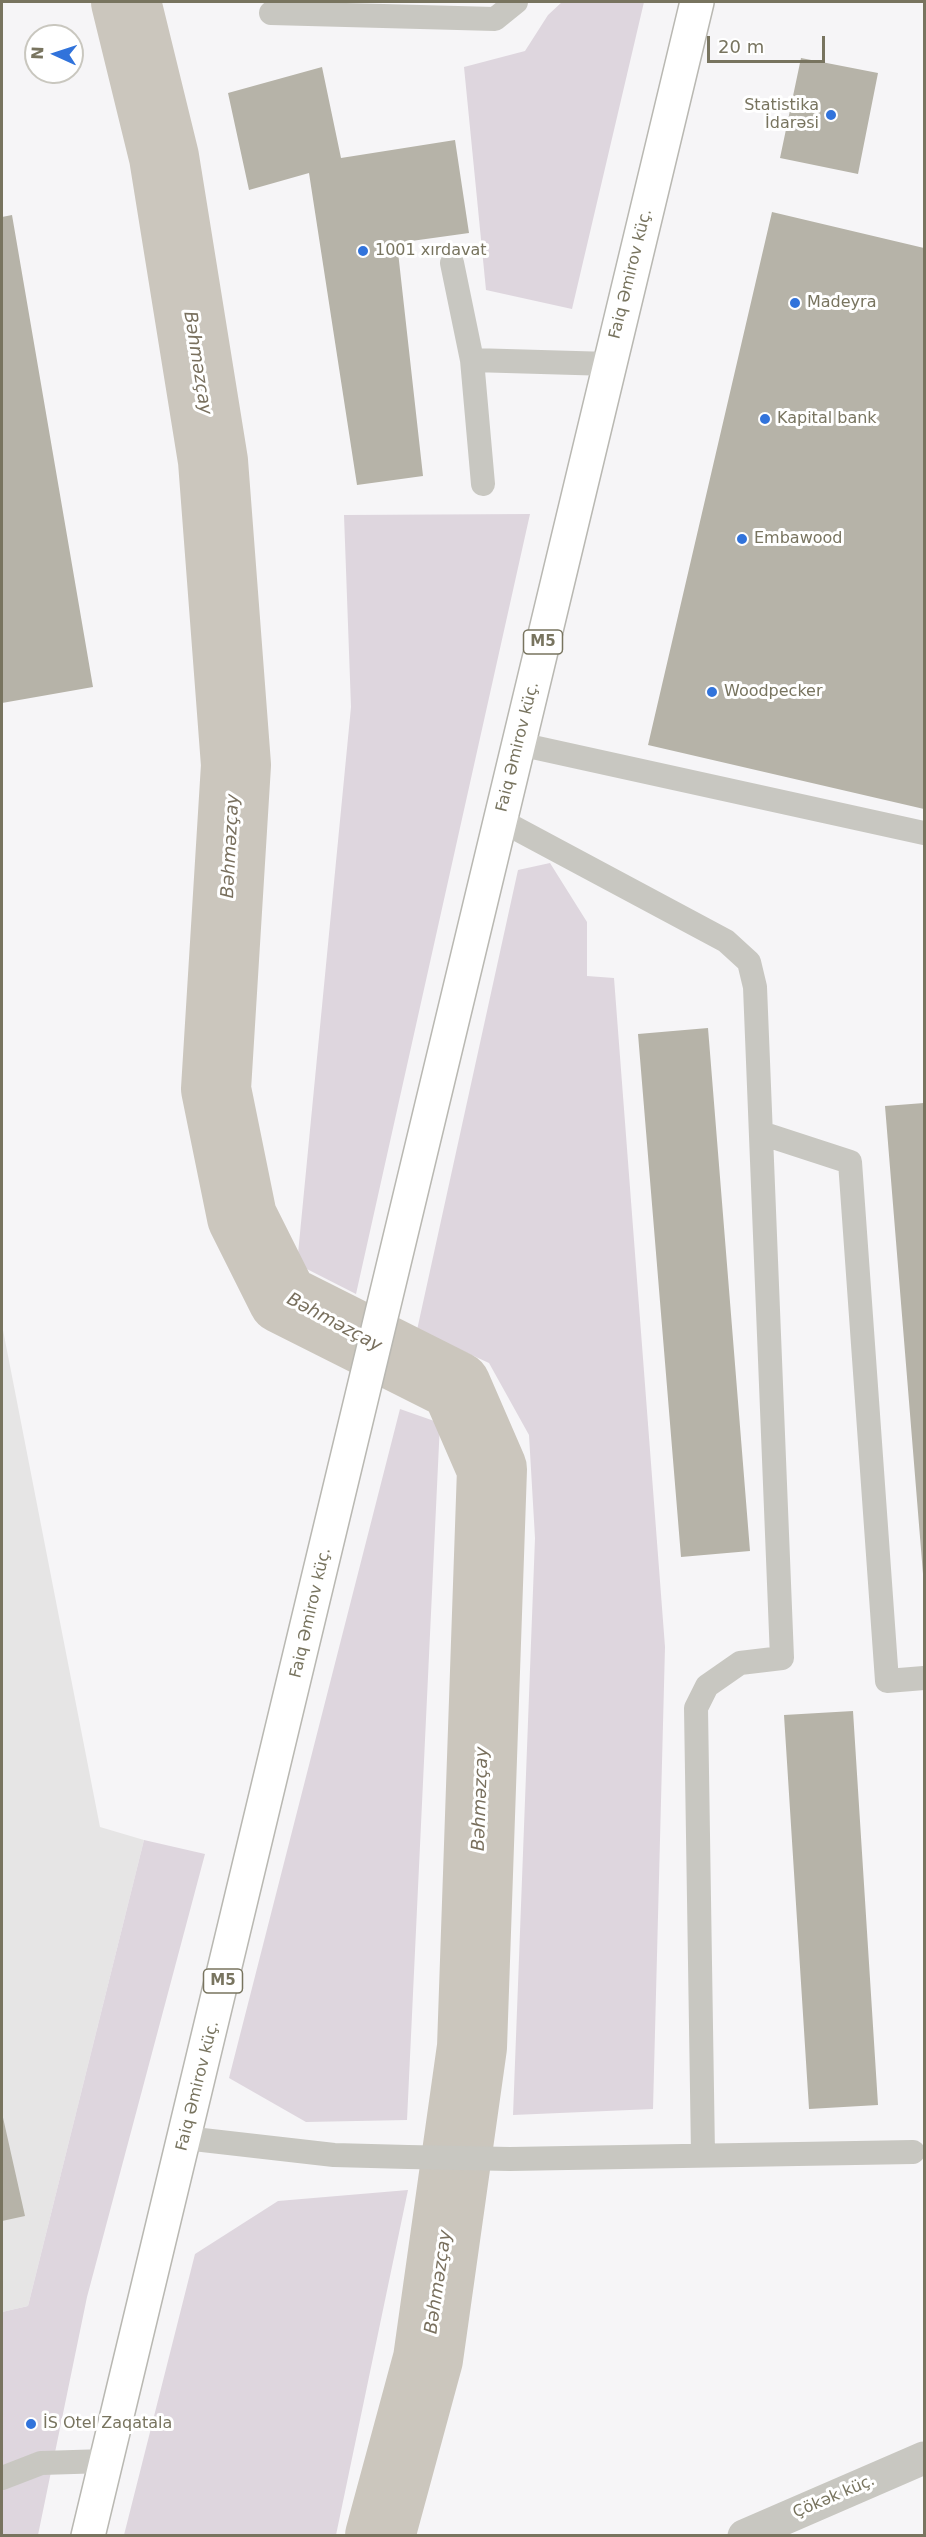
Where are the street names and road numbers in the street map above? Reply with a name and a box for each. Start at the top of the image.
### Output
street label: Faiq Əmirov küç. [606,207,656,341]
road number: M5 [524,630,562,654]
street label: Faiq Əmirov küç. [493,680,543,814]
street label: Faiq Əmirov küç. [287,1546,335,1680]
road number: M5 [204,1969,242,1993]
street label: Faiq Əmirov küç. [173,2019,223,2153]
street label: Çökək küç. [790,2471,878,2523]

